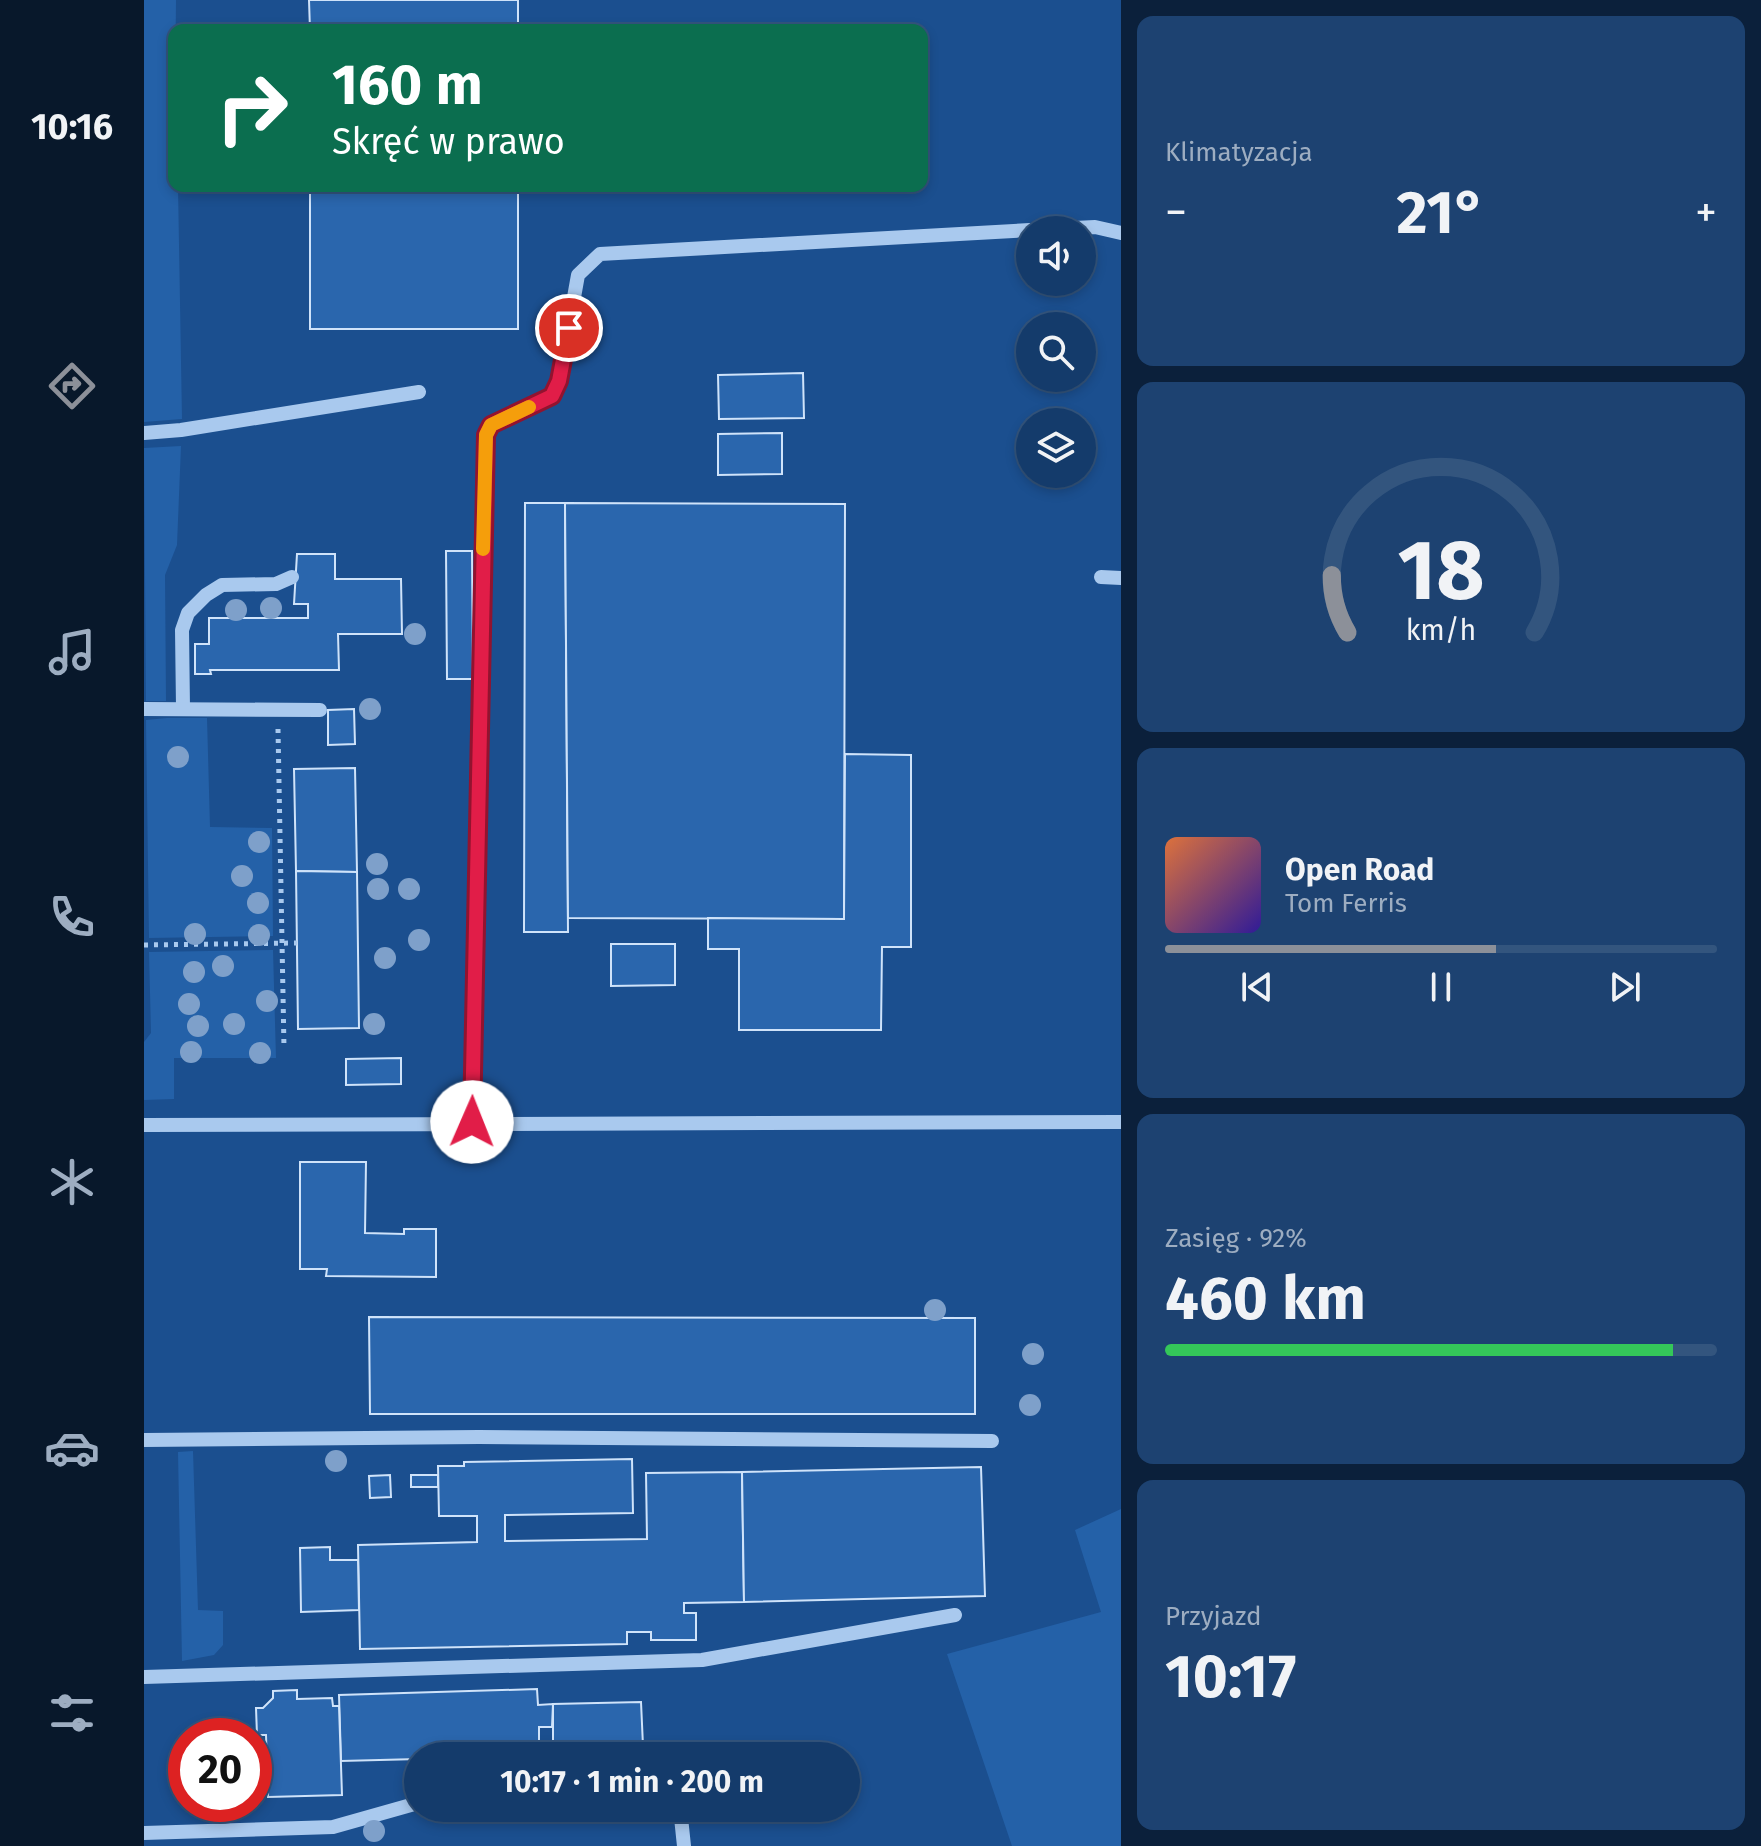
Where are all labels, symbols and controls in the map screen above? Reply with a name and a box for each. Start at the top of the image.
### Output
text: 160 m [332,52,483,119]
icon: right [200,56,304,160]
text: 10:16 [31,105,113,149]
text: Skręć w prawo [332,120,565,164]
text: Klimatyzacja [1165,137,1313,168]
text: 21° [1397,177,1485,249]
text: − [1165,186,1187,239]
text: + [1695,186,1717,239]
map controls [1016,216,1096,488]
button: sound [1016,216,1096,296]
pin [535,294,603,362]
icon: arrive [547,306,591,350]
button: search [1016,312,1096,392]
icon: directions [44,358,100,414]
button: layers [1016,408,1096,488]
text: 18 [1398,521,1484,621]
text: km/h [1406,613,1476,648]
icon: music [44,624,100,680]
text: Open Road [1285,852,1434,888]
text: Tom Ferris [1285,888,1407,919]
icon: phone [44,889,100,945]
icon: previous [1235,965,1279,1009]
icon: pause [1419,965,1463,1009]
icon: next [1603,965,1647,1009]
position arrow [430,1080,514,1164]
icon: climate [44,1154,100,1210]
text: Zasięg · 92% [1165,1223,1307,1254]
text: 460 km [1165,1263,1366,1335]
icon: car [44,1420,100,1476]
text: Przyjazd [1165,1601,1262,1632]
text: 10:17 [1165,1641,1296,1713]
icon: filters [44,1685,100,1741]
speed limit sign: 20 [168,1718,272,1822]
text: 10:17 · 1 min · 200 m [500,1764,764,1800]

